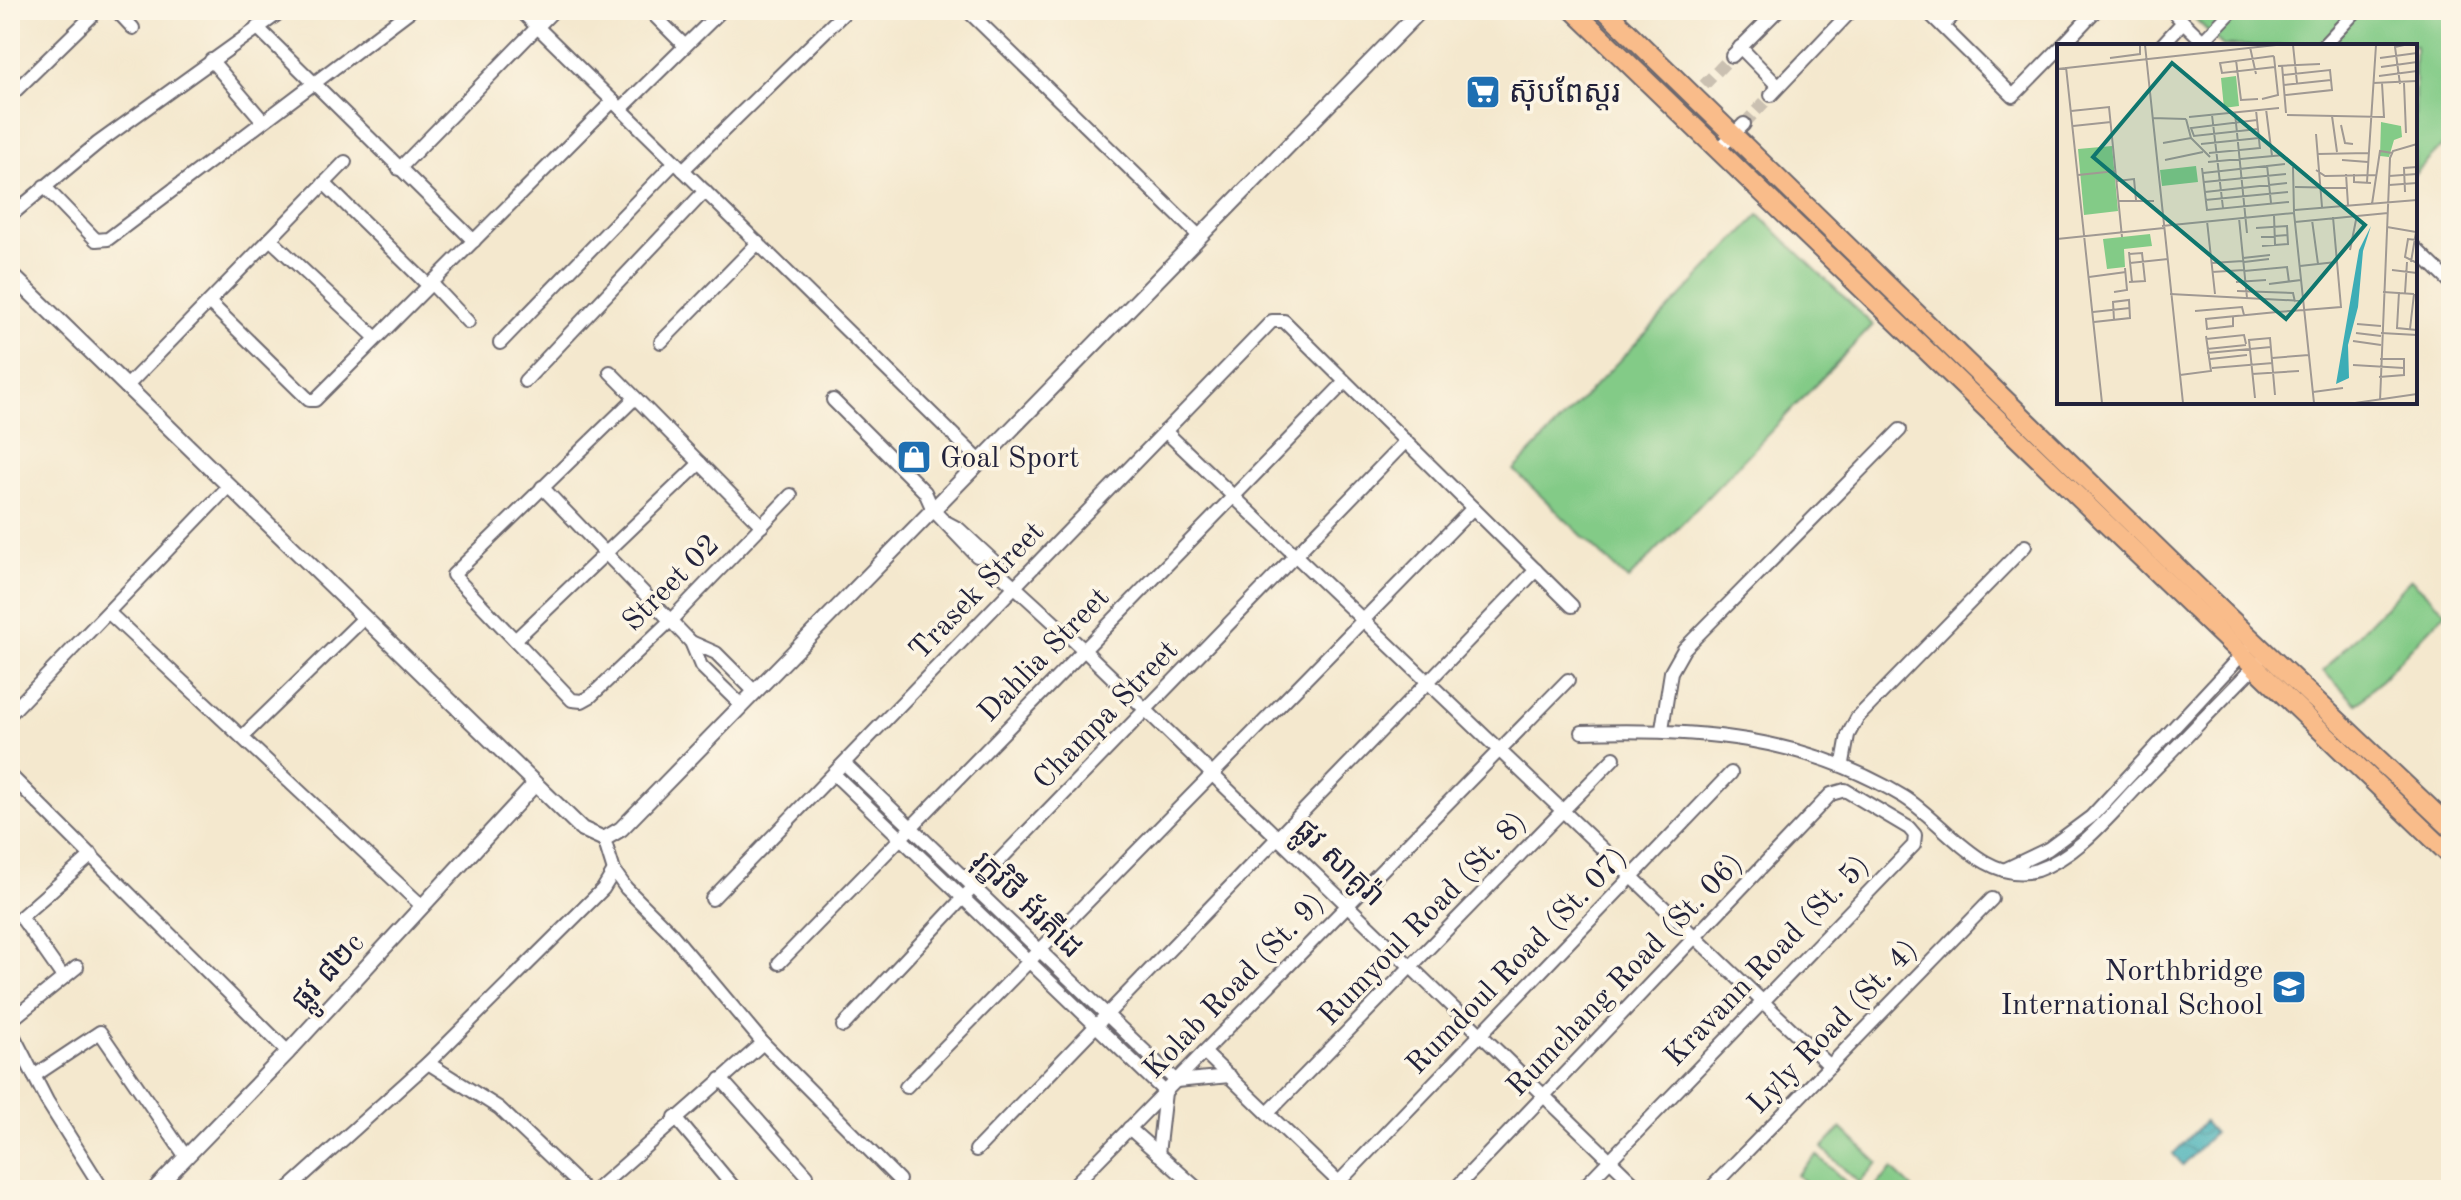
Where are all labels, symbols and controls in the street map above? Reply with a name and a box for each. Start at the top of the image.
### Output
inset map [2057,44,2417,404]
supermarket icon: ស៊ុបពែស្តរ [1464,73,1502,111]
place label: ស៊ុបពែស្តរ [1509,76,1620,111]
shop icon: Goal Sport [895,438,933,476]
place label: Goal Sport [940,444,1080,474]
street label: Trasek Street [905,517,1050,666]
street label: Street 02 [617,529,725,637]
street label: Dahlia Street [973,583,1115,728]
street label: Champa Street [1029,635,1184,795]
street label: Rumyoul Road (St. 8) [1314,807,1533,1032]
street label: ផ្លូវ សាគូរ៉ា [1282,812,1391,919]
street label: រុក្ខវិថី អ័រគីដេ [965,842,1091,966]
street label: Rumdoul Road (St. 07) [1402,842,1633,1081]
street label: Rumchang Road (St. 06) [1502,848,1749,1103]
street label: Kravann Road (St. 5) [1659,850,1876,1073]
street label: Kolab Road (St. 9) [1139,888,1330,1085]
street label: ផ្លូវ ៨២c [287,928,377,1022]
street label: Lyly Road (St. 4) [1743,935,1924,1120]
place label: Northbridge International School [2001,957,2263,1021]
school or university icon: Northbridge International School [2270,968,2308,1006]

